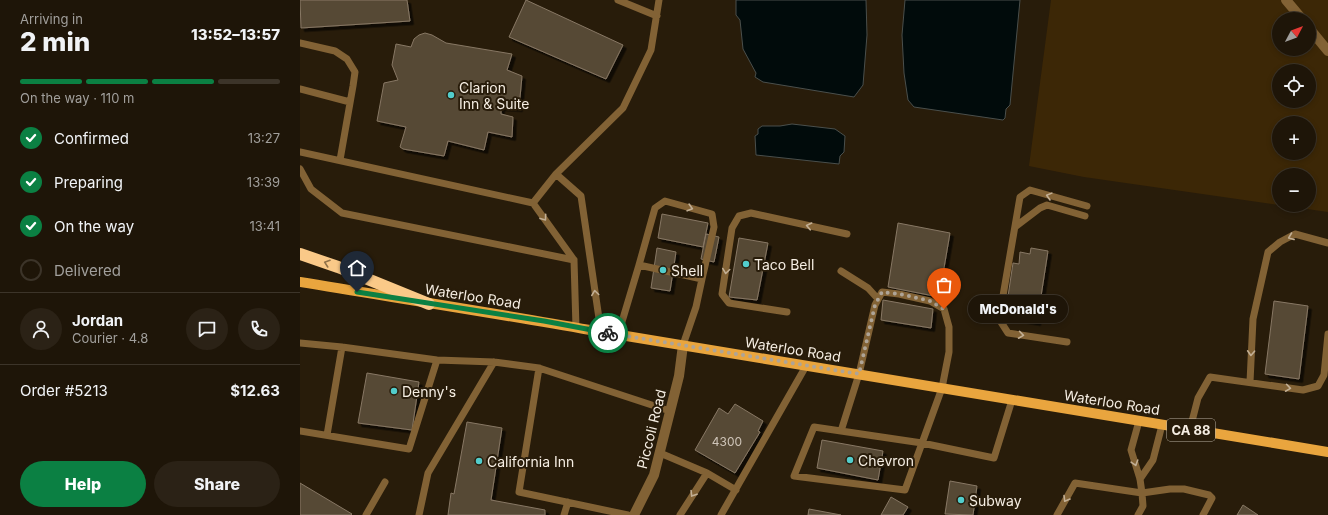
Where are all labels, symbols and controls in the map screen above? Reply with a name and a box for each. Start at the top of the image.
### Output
text: Arriving in [20,11,83,27]
north arrow [1272,12,1316,56]
map controls [1272,12,1316,212]
text: 13:52–13:57 [191,25,280,44]
text: 2 min [20,26,90,57]
button: locate [1272,64,1316,108]
place label: Clarion Inn & Suite [459,79,529,112]
text: On the way · 110 m [20,90,134,106]
marker: Clarion Inn & Suite [446,90,456,100]
button: + [1272,116,1316,160]
icon: check [20,127,42,149]
text: Confirmed [54,129,129,148]
text: 13:27 [248,130,280,146]
button: − [1272,168,1316,212]
icon: check [20,171,42,193]
text: Preparing [54,173,123,192]
text: 13:39 [247,174,280,190]
one-way arrow [1046,192,1053,201]
one-way arrow [687,203,694,212]
one-way arrow [539,213,546,220]
icon: check [20,215,42,237]
text: On the way [54,217,134,236]
text: 13:41 [250,218,280,234]
one-way arrow [806,223,812,231]
one-way arrow [1287,233,1294,241]
pin [340,251,374,292]
place label: Taco Bell [754,256,814,273]
icon: home [346,257,368,279]
marker: Taco Bell [741,259,751,269]
one-way arrow [324,260,331,268]
text: Delivered [54,261,121,280]
place label: Shell [671,262,703,279]
marker: Shell [658,265,668,275]
one-way arrow [722,268,731,275]
pin [927,268,961,309]
icon: bag [933,274,955,296]
street label: Waterloo Road [424,280,522,312]
one-way arrow [591,290,600,296]
callout: McDonald's [968,295,1068,323]
text: McDonald's [979,301,1057,317]
button: person [20,308,62,350]
button: chat [186,308,228,350]
button: phone [238,308,280,350]
text: Jordan [72,311,123,330]
courier [588,313,628,353]
icon: bike [597,322,619,344]
text: Courier · 4.8 [72,330,148,346]
one-way arrow [1018,330,1024,339]
street label: Waterloo Road [744,333,842,365]
one-way arrow [1247,350,1256,356]
text: Order #5213 [20,381,108,400]
text: $12.63 [230,381,280,400]
place label: Denny's [402,383,456,400]
one-way arrow [1285,383,1291,392]
marker: Denny's [389,386,399,396]
street label: Waterloo Road [1063,386,1161,418]
street label: Piccoli Road [633,388,669,470]
road number: CA 88 [1167,419,1215,441]
house number: 4300 [712,434,742,449]
place label: Chevron [858,452,914,469]
place label: California Inn [487,453,574,470]
marker: Chevron [845,455,855,465]
marker: California Inn [474,456,484,466]
one-way arrow [1131,460,1139,467]
button: Help [20,461,146,507]
button: Share [154,461,280,507]
one-way arrow [691,490,698,497]
place label: Subway [969,492,1022,509]
marker: Subway [956,495,966,505]
one-way arrow [1063,495,1071,502]

